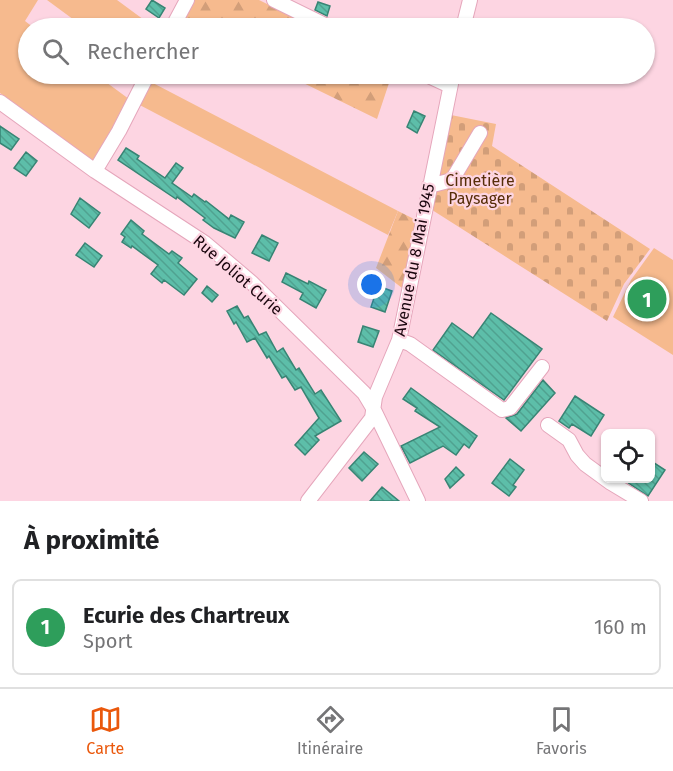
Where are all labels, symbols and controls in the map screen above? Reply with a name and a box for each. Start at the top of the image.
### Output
search box [18,18,655,84]
icon: search [39,35,72,68]
text: Rechercher [87,38,199,65]
park label: Cimetière Paysager [445,171,515,208]
street label: Avenue du 8 Mai 1945 [390,182,438,338]
street label: Rue Joliot Curie [189,231,287,319]
your location [357,270,386,299]
pin: 1 [628,276,666,322]
map controls [601,429,655,483]
button: locate [601,429,655,483]
text: À proximité [24,525,159,556]
text: Ecurie des Chartreux [83,602,289,629]
text: 1 [41,615,50,639]
text: 160 m [594,615,647,639]
text: Sport [83,629,132,653]
tab: Carte [86,703,124,758]
tab: Itinéraire [297,703,363,758]
tab: Favoris [536,703,587,758]

